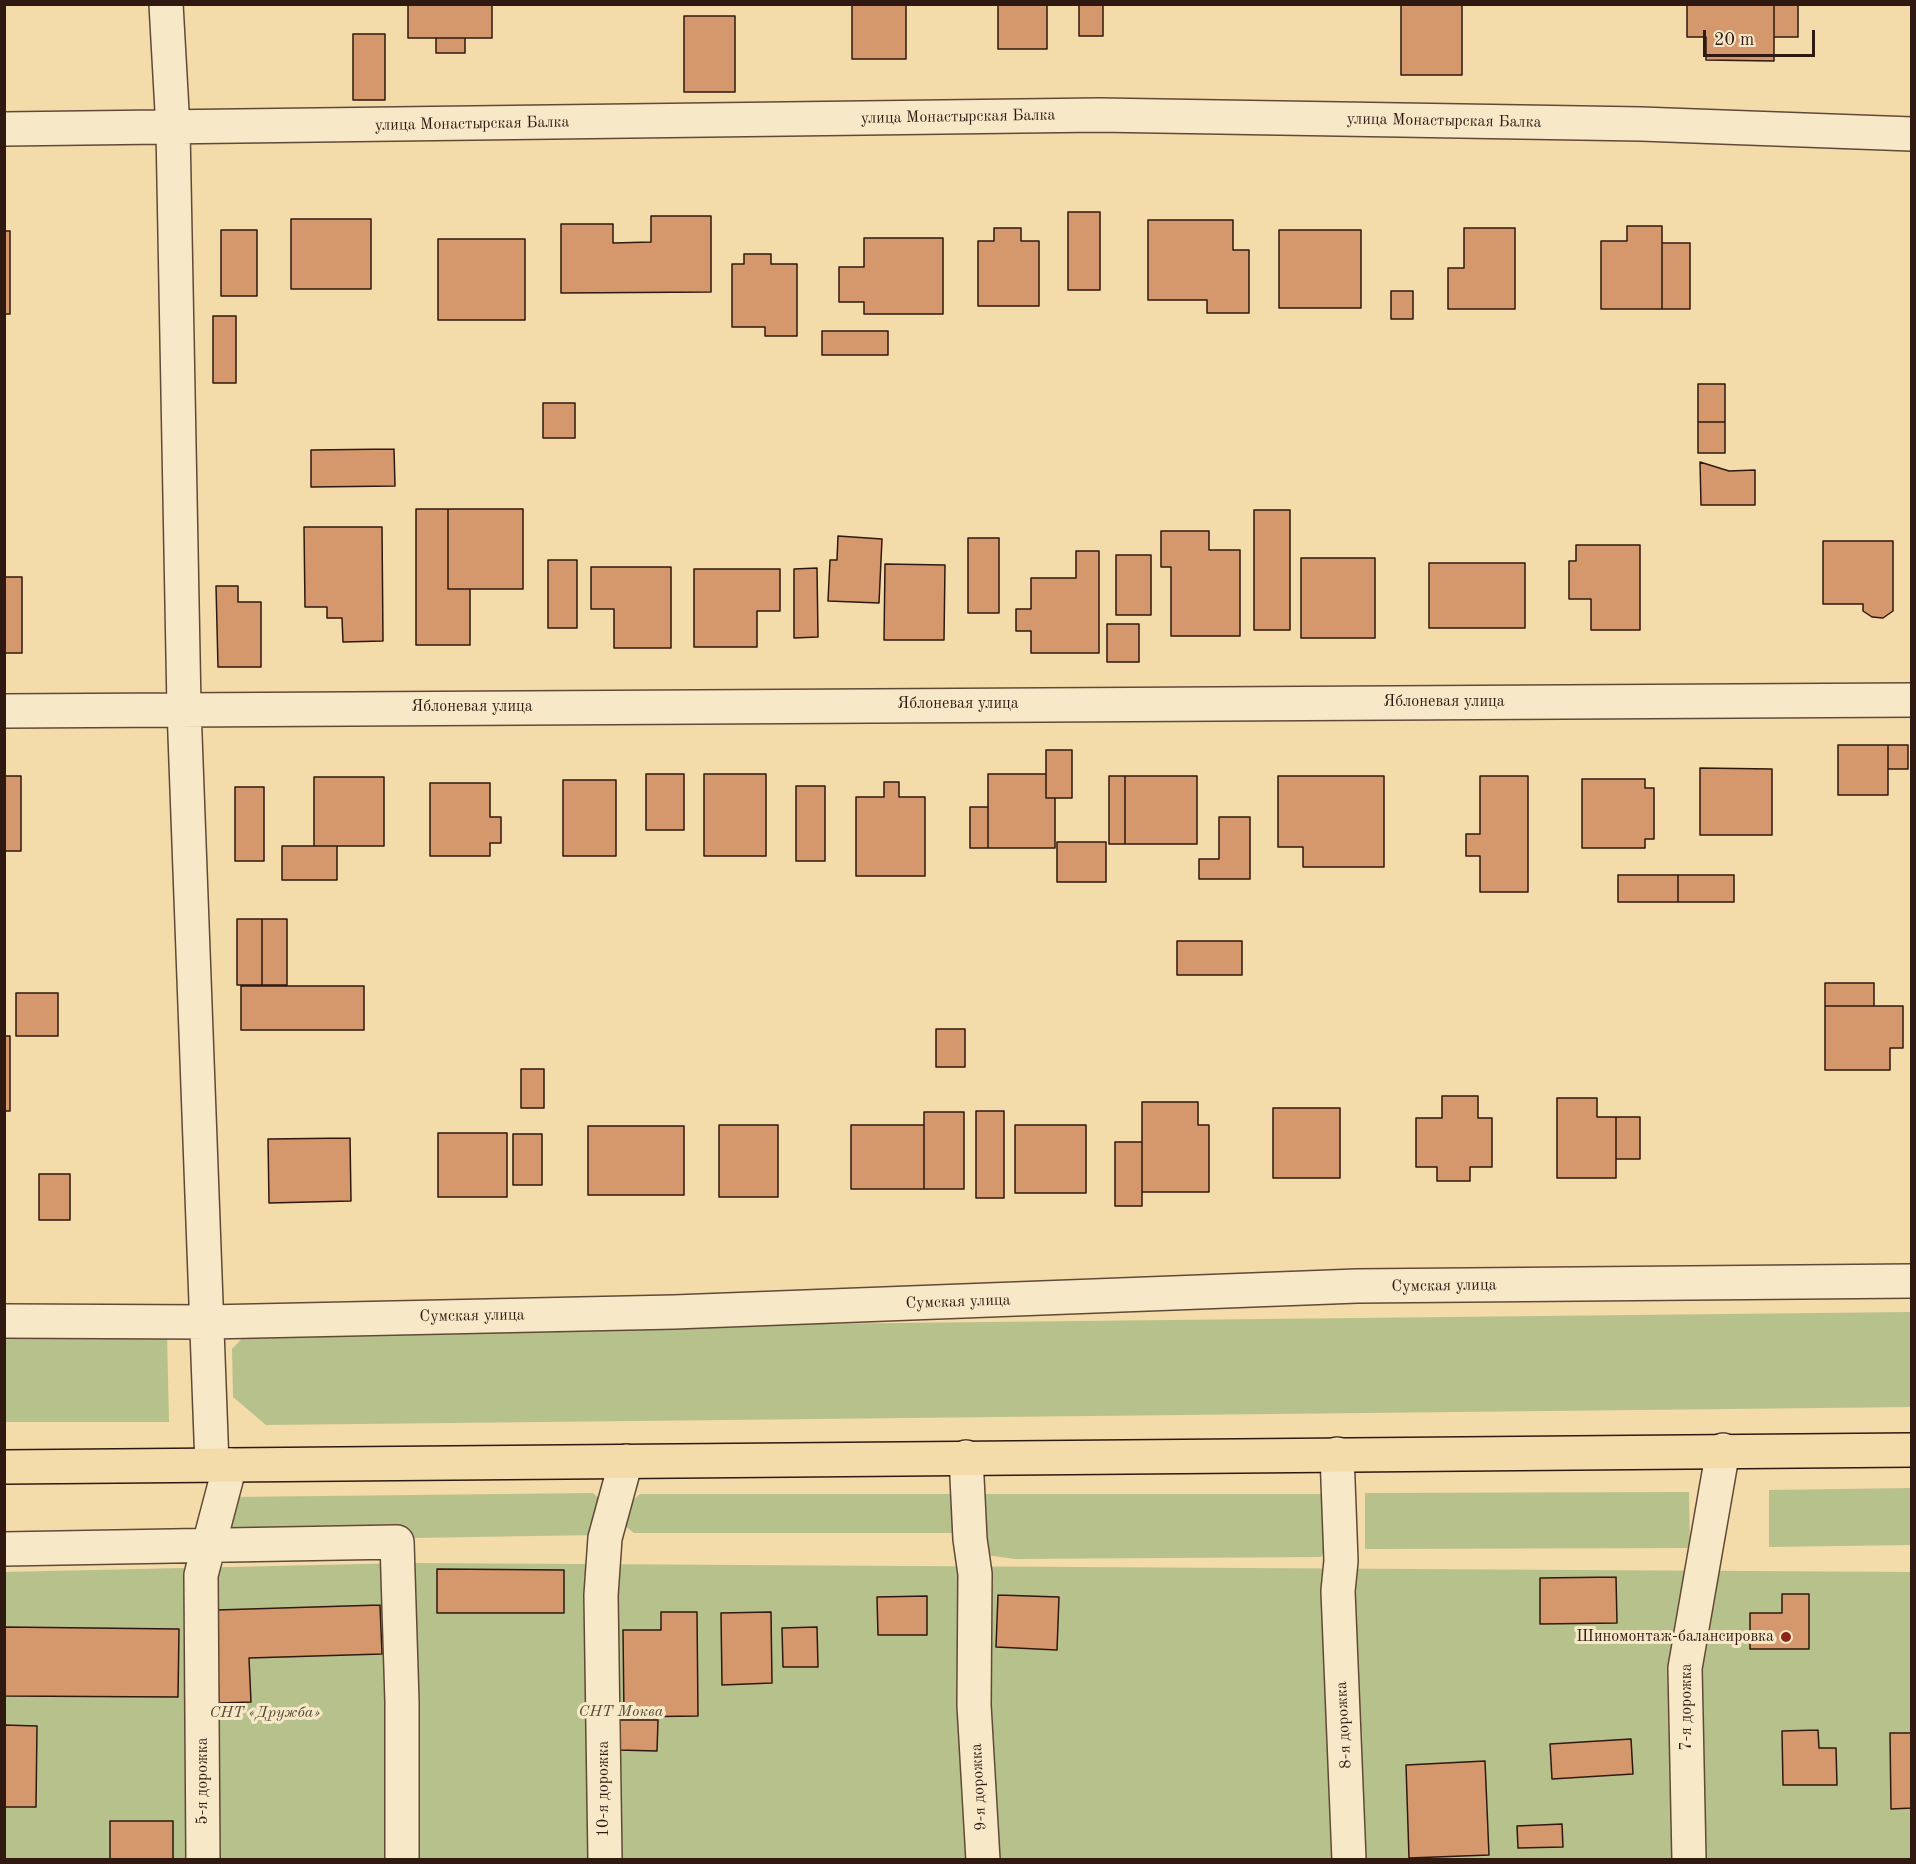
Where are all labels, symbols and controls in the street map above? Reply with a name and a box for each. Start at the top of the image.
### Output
scale bar [1706,18,1818,56]
text: 20 m [1714,31,1754,49]
street label: улица Монастырская Балка [860,106,1056,128]
street label: улица Монастырская Балка [1346,110,1542,132]
street label: улица Монастырская Балка [374,113,570,135]
street label: Яблоневая улица [1383,692,1505,712]
street label: Яблоневая улица [897,694,1019,714]
street label: Яблоневая улица [411,697,533,717]
street label: Сумская улица [1391,1275,1497,1297]
street label: Сумская улица [905,1291,1011,1313]
street label: Сумская улица [419,1305,525,1327]
place label: Шиномонтаж-балансировка [1576,1627,1774,1647]
marker: Шиномонтаж-балансировка [1779,1630,1793,1644]
street label: 7-я дорожка [1677,1663,1697,1751]
street label: 8-я дорожка [1332,1681,1356,1769]
park label: СНТ Моква [579,1702,663,1722]
park label: СНТ «Дружба» [210,1703,320,1723]
street label: 5-я дорожка [193,1737,213,1825]
street label: 10-я дорожка [594,1741,614,1837]
street label: 9-я дорожка [967,1743,991,1831]

